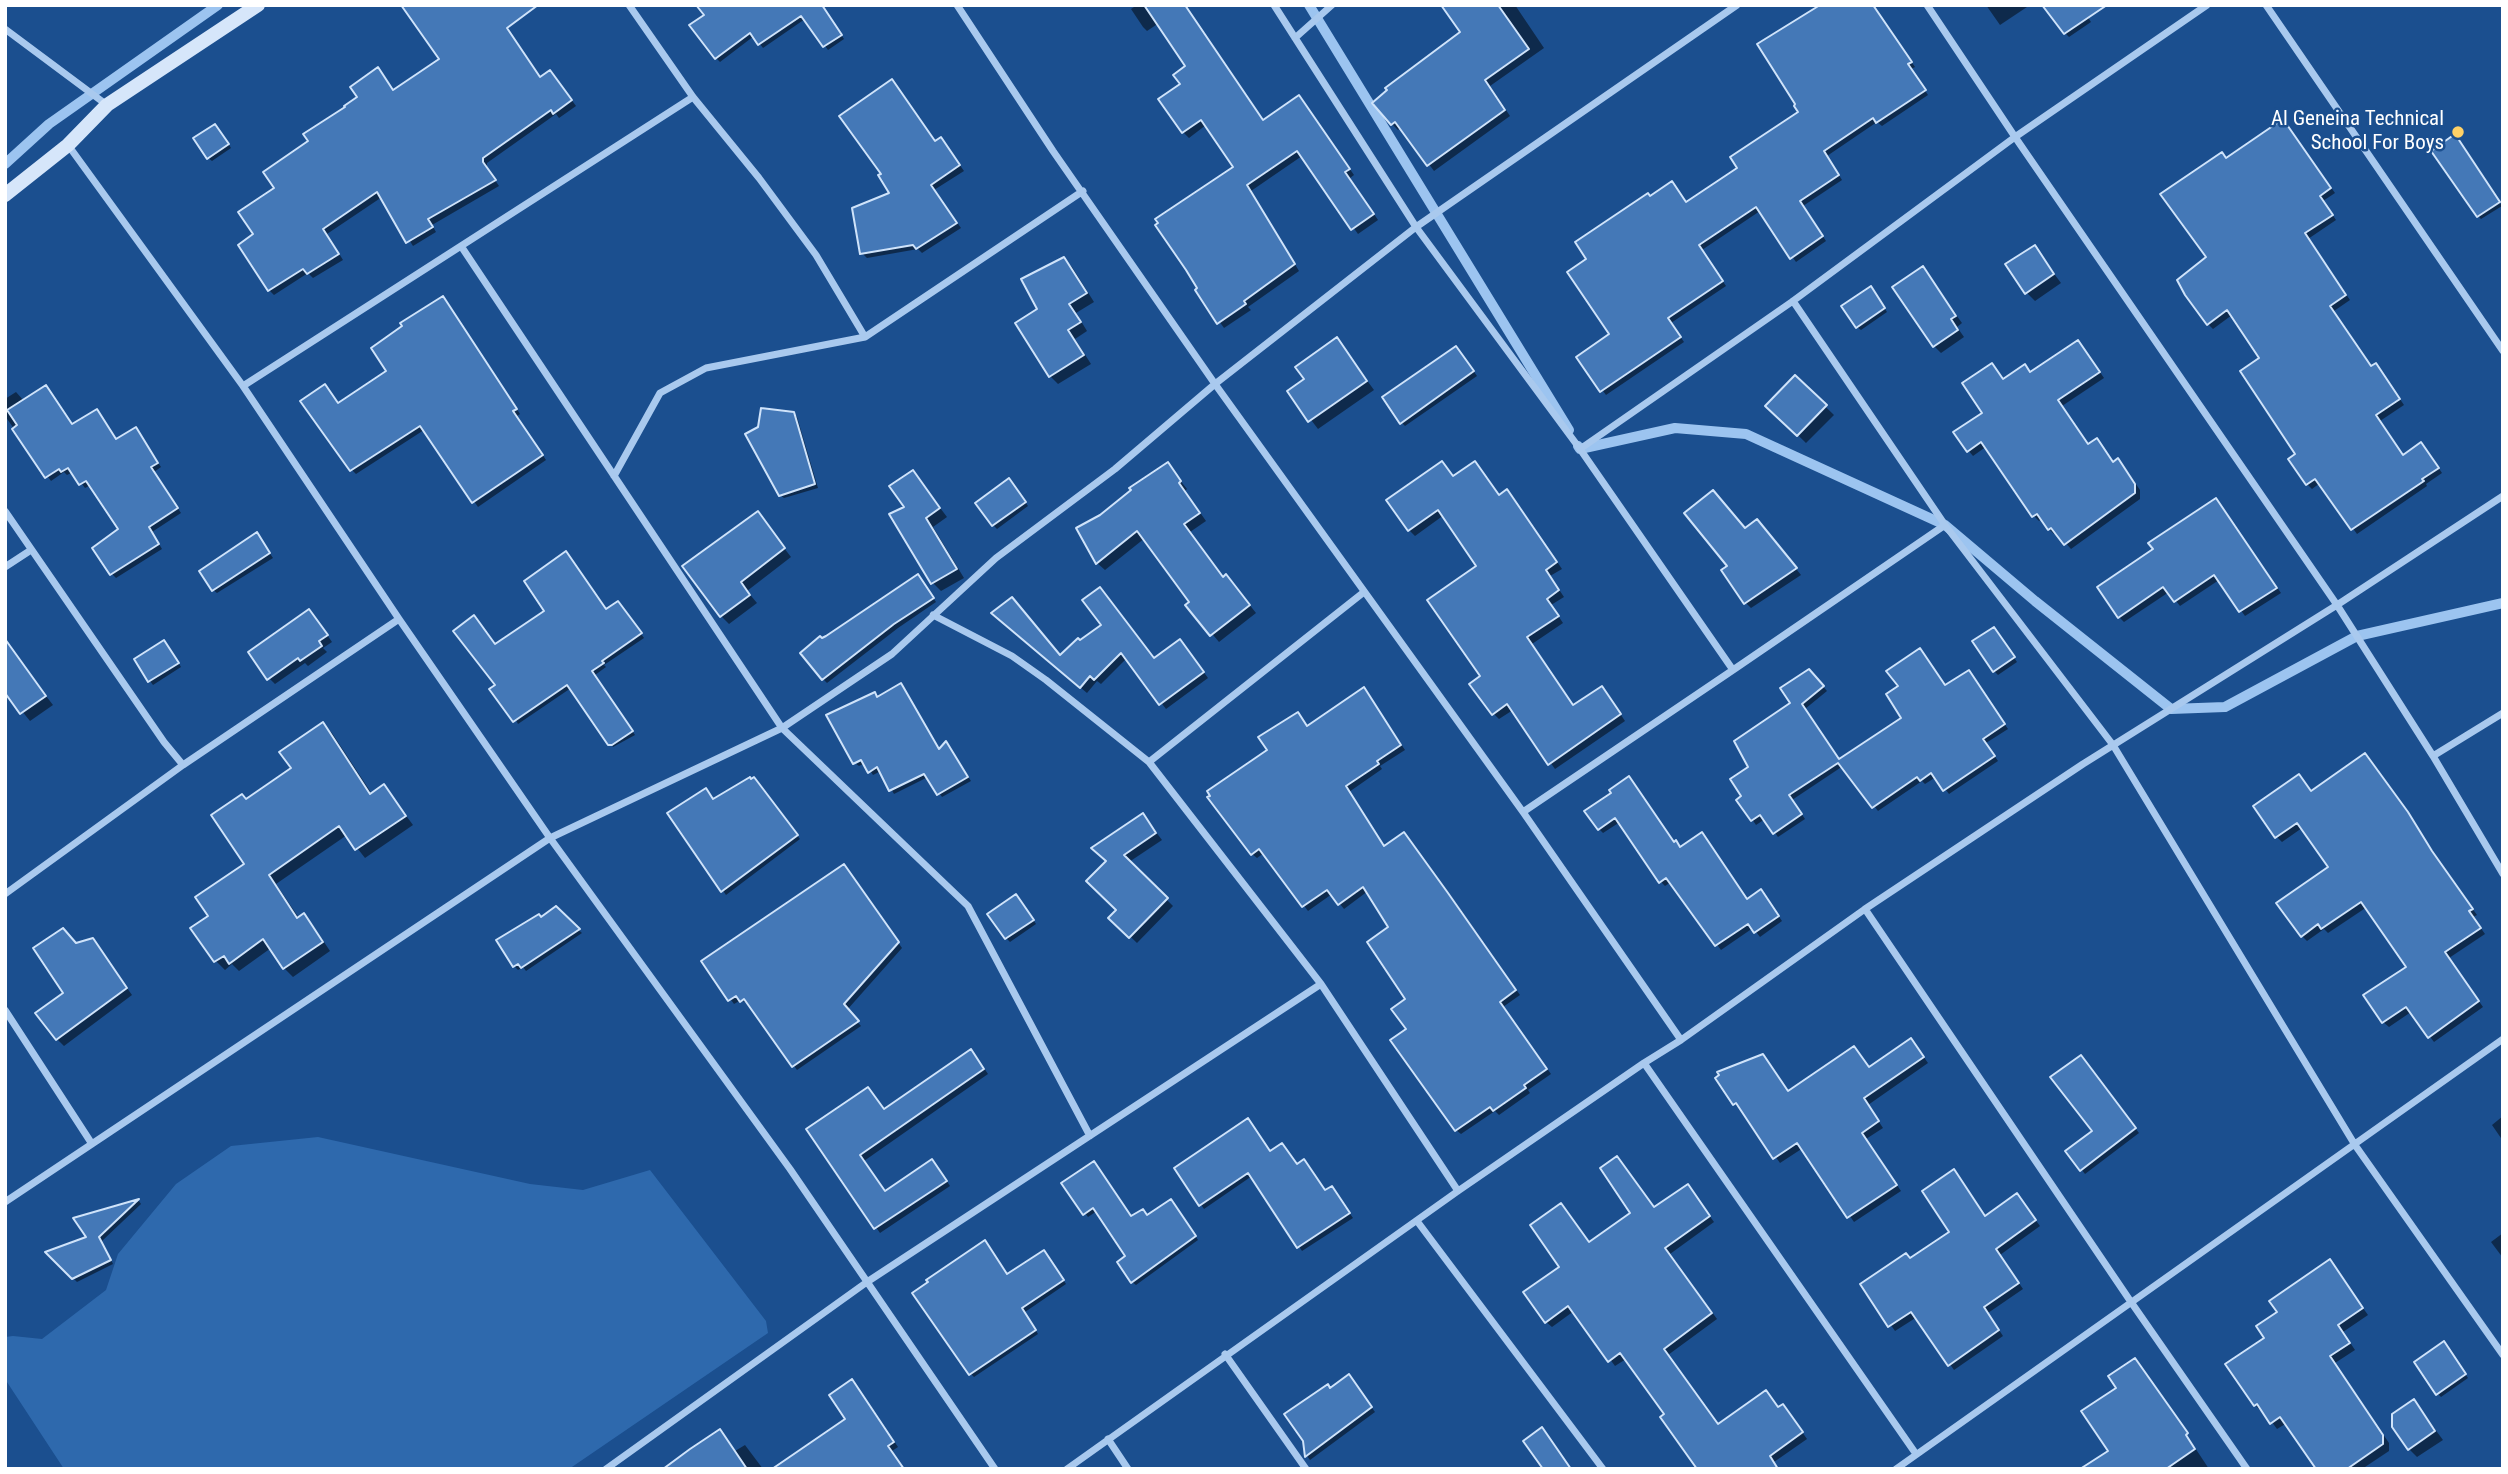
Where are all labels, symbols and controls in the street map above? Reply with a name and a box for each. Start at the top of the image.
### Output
place label: Al Geneina Technical School For Boys [2271,107,2444,157]
marker: Al Geneina Technical School For Boys [2450,124,2466,140]

